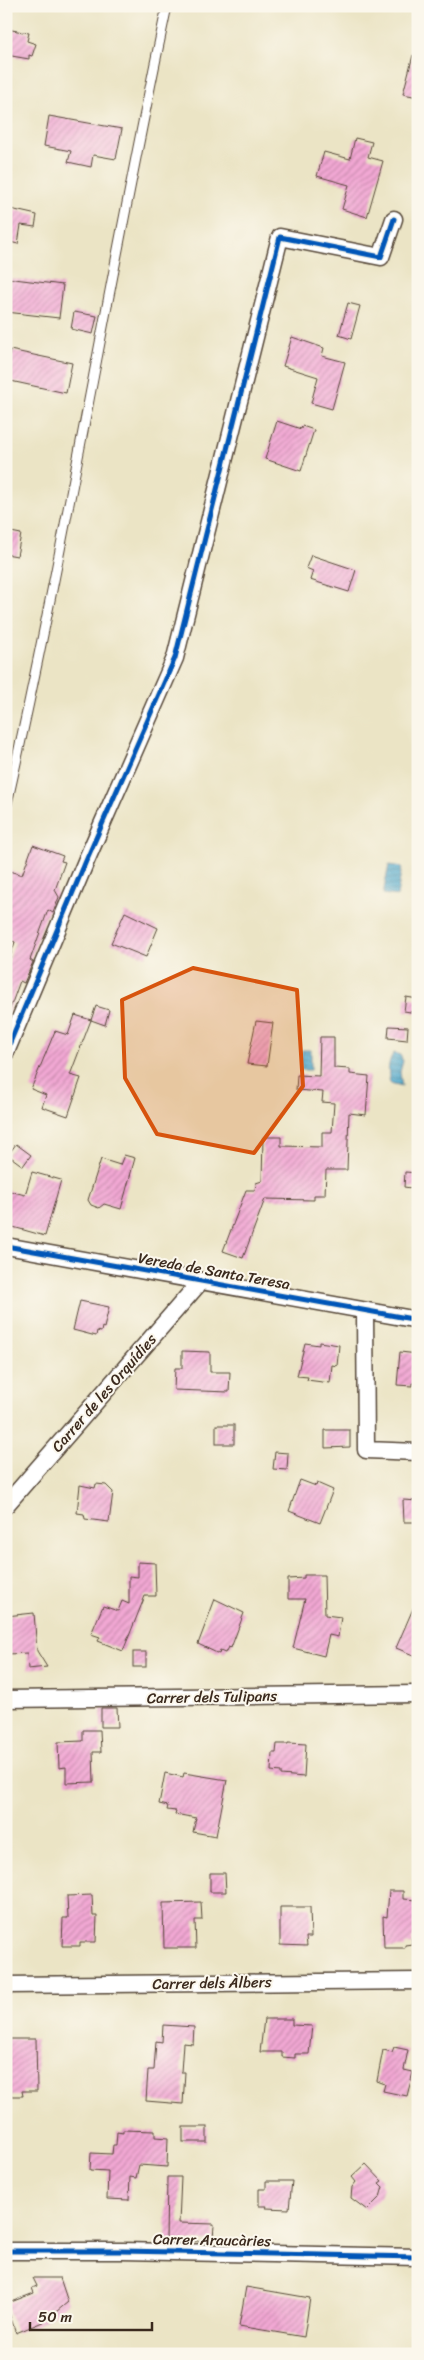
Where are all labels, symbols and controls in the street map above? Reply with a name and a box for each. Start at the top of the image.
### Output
street label: Vereda de Santa Teresa [136,1245,292,1297]
street label: Carrer de les Orquídies [45,1328,163,1458]
street label: Carrer dels Tulipans [147,1683,277,1711]
street label: Carrer dels Àlbers [152,1969,272,1997]
street label: Carrer Araucàries [153,2226,271,2254]
scale bar [30,2300,152,2332]
text: 50 m [38,2304,73,2330]

